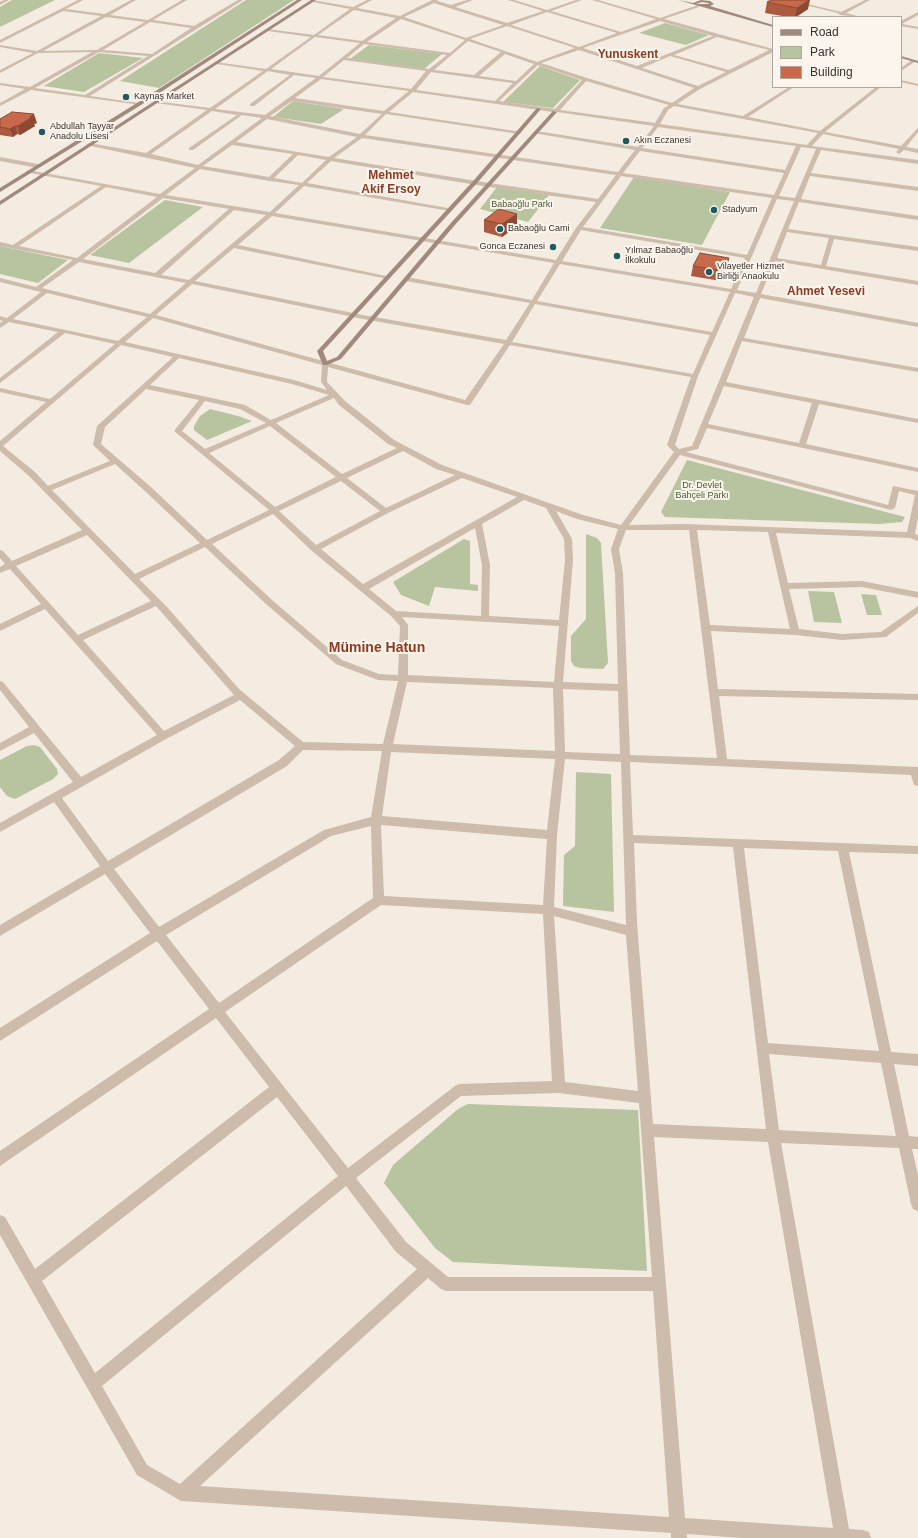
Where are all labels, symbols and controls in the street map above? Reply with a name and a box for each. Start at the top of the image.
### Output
legend [772,16,902,88]
text: Road [810,25,839,39]
text: Park [810,45,835,59]
district label: Yunuskent [598,48,658,62]
text: Building [810,65,853,79]
marker: Kaynaş Market [121,92,131,102]
place label: Kaynaş Market [134,92,194,102]
place label: Abdullah Tayyar Anadolu Lisesi [50,122,114,143]
marker: Abdullah Tayyar Anadolu Lisesi [37,127,47,137]
marker: Akın Eczanesi [621,136,631,146]
place label: Akın Eczanesi [634,136,691,146]
district label: Mehmet Akif Ersoy [361,169,421,197]
park label: Babaoğlu Parkı [491,200,553,210]
marker: Stadyum [709,205,719,215]
place label: Stadyum [722,205,758,215]
marker: Babaoğlu Cami [495,224,505,234]
place label: Babaoğlu Cami [508,224,570,234]
place label: Gonca Eczanesi [479,242,545,252]
marker: Gonca Eczanesi [548,242,558,252]
place label: Yılmaz Babaoğlu İlkokulu [625,246,693,267]
marker: Yılmaz Babaoğlu İlkokulu [612,251,622,261]
place label: Vilayetler Hizmet Birliği Anaokulu [717,262,784,283]
marker: Vilayetler Hizmet Birliği Anaokulu [704,267,714,277]
district label: Ahmet Yesevi [787,285,865,299]
park label: Dr. Devlet Bahçeli Parkı [675,481,729,502]
district label: Mümine Hatun [329,640,425,656]

